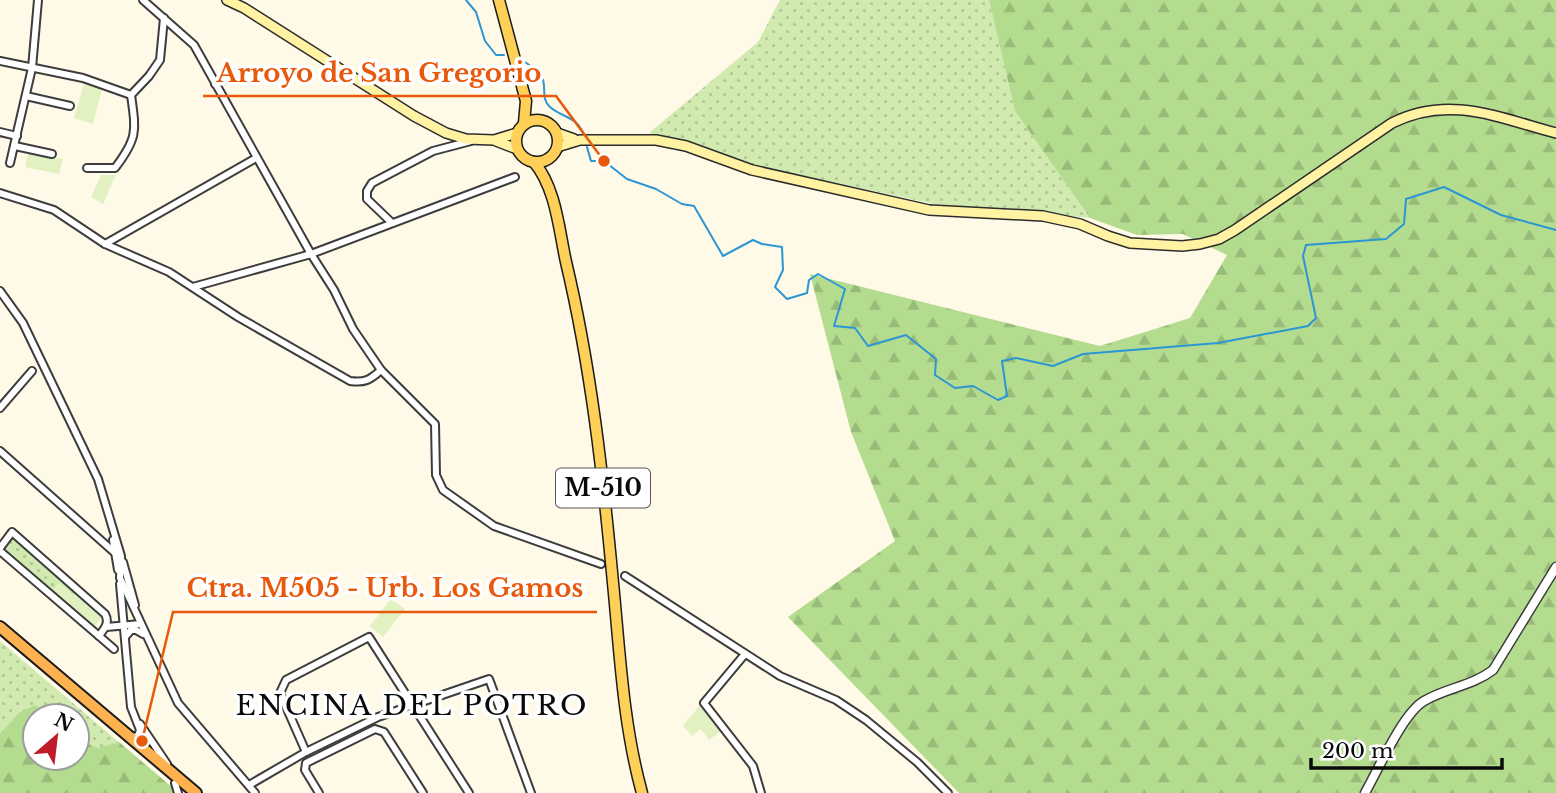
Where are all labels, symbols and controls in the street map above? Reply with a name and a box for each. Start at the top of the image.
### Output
callout: Arroyo de San Gregorio [203,49,556,96]
text: Arroyo de San Gregorio [216,57,541,89]
road number: M-510 [556,468,650,508]
callout: Ctra. M505 - Urb. Los Gamos [173,565,597,612]
text: Ctra. M505 - Urb. Los Gamos [187,572,583,604]
district label: ENCINA DEL POTRO [236,688,588,723]
north arrow [21,702,91,772]
text: N [50,708,77,737]
scale bar [1311,726,1502,770]
text: 200 m [1322,738,1394,764]

